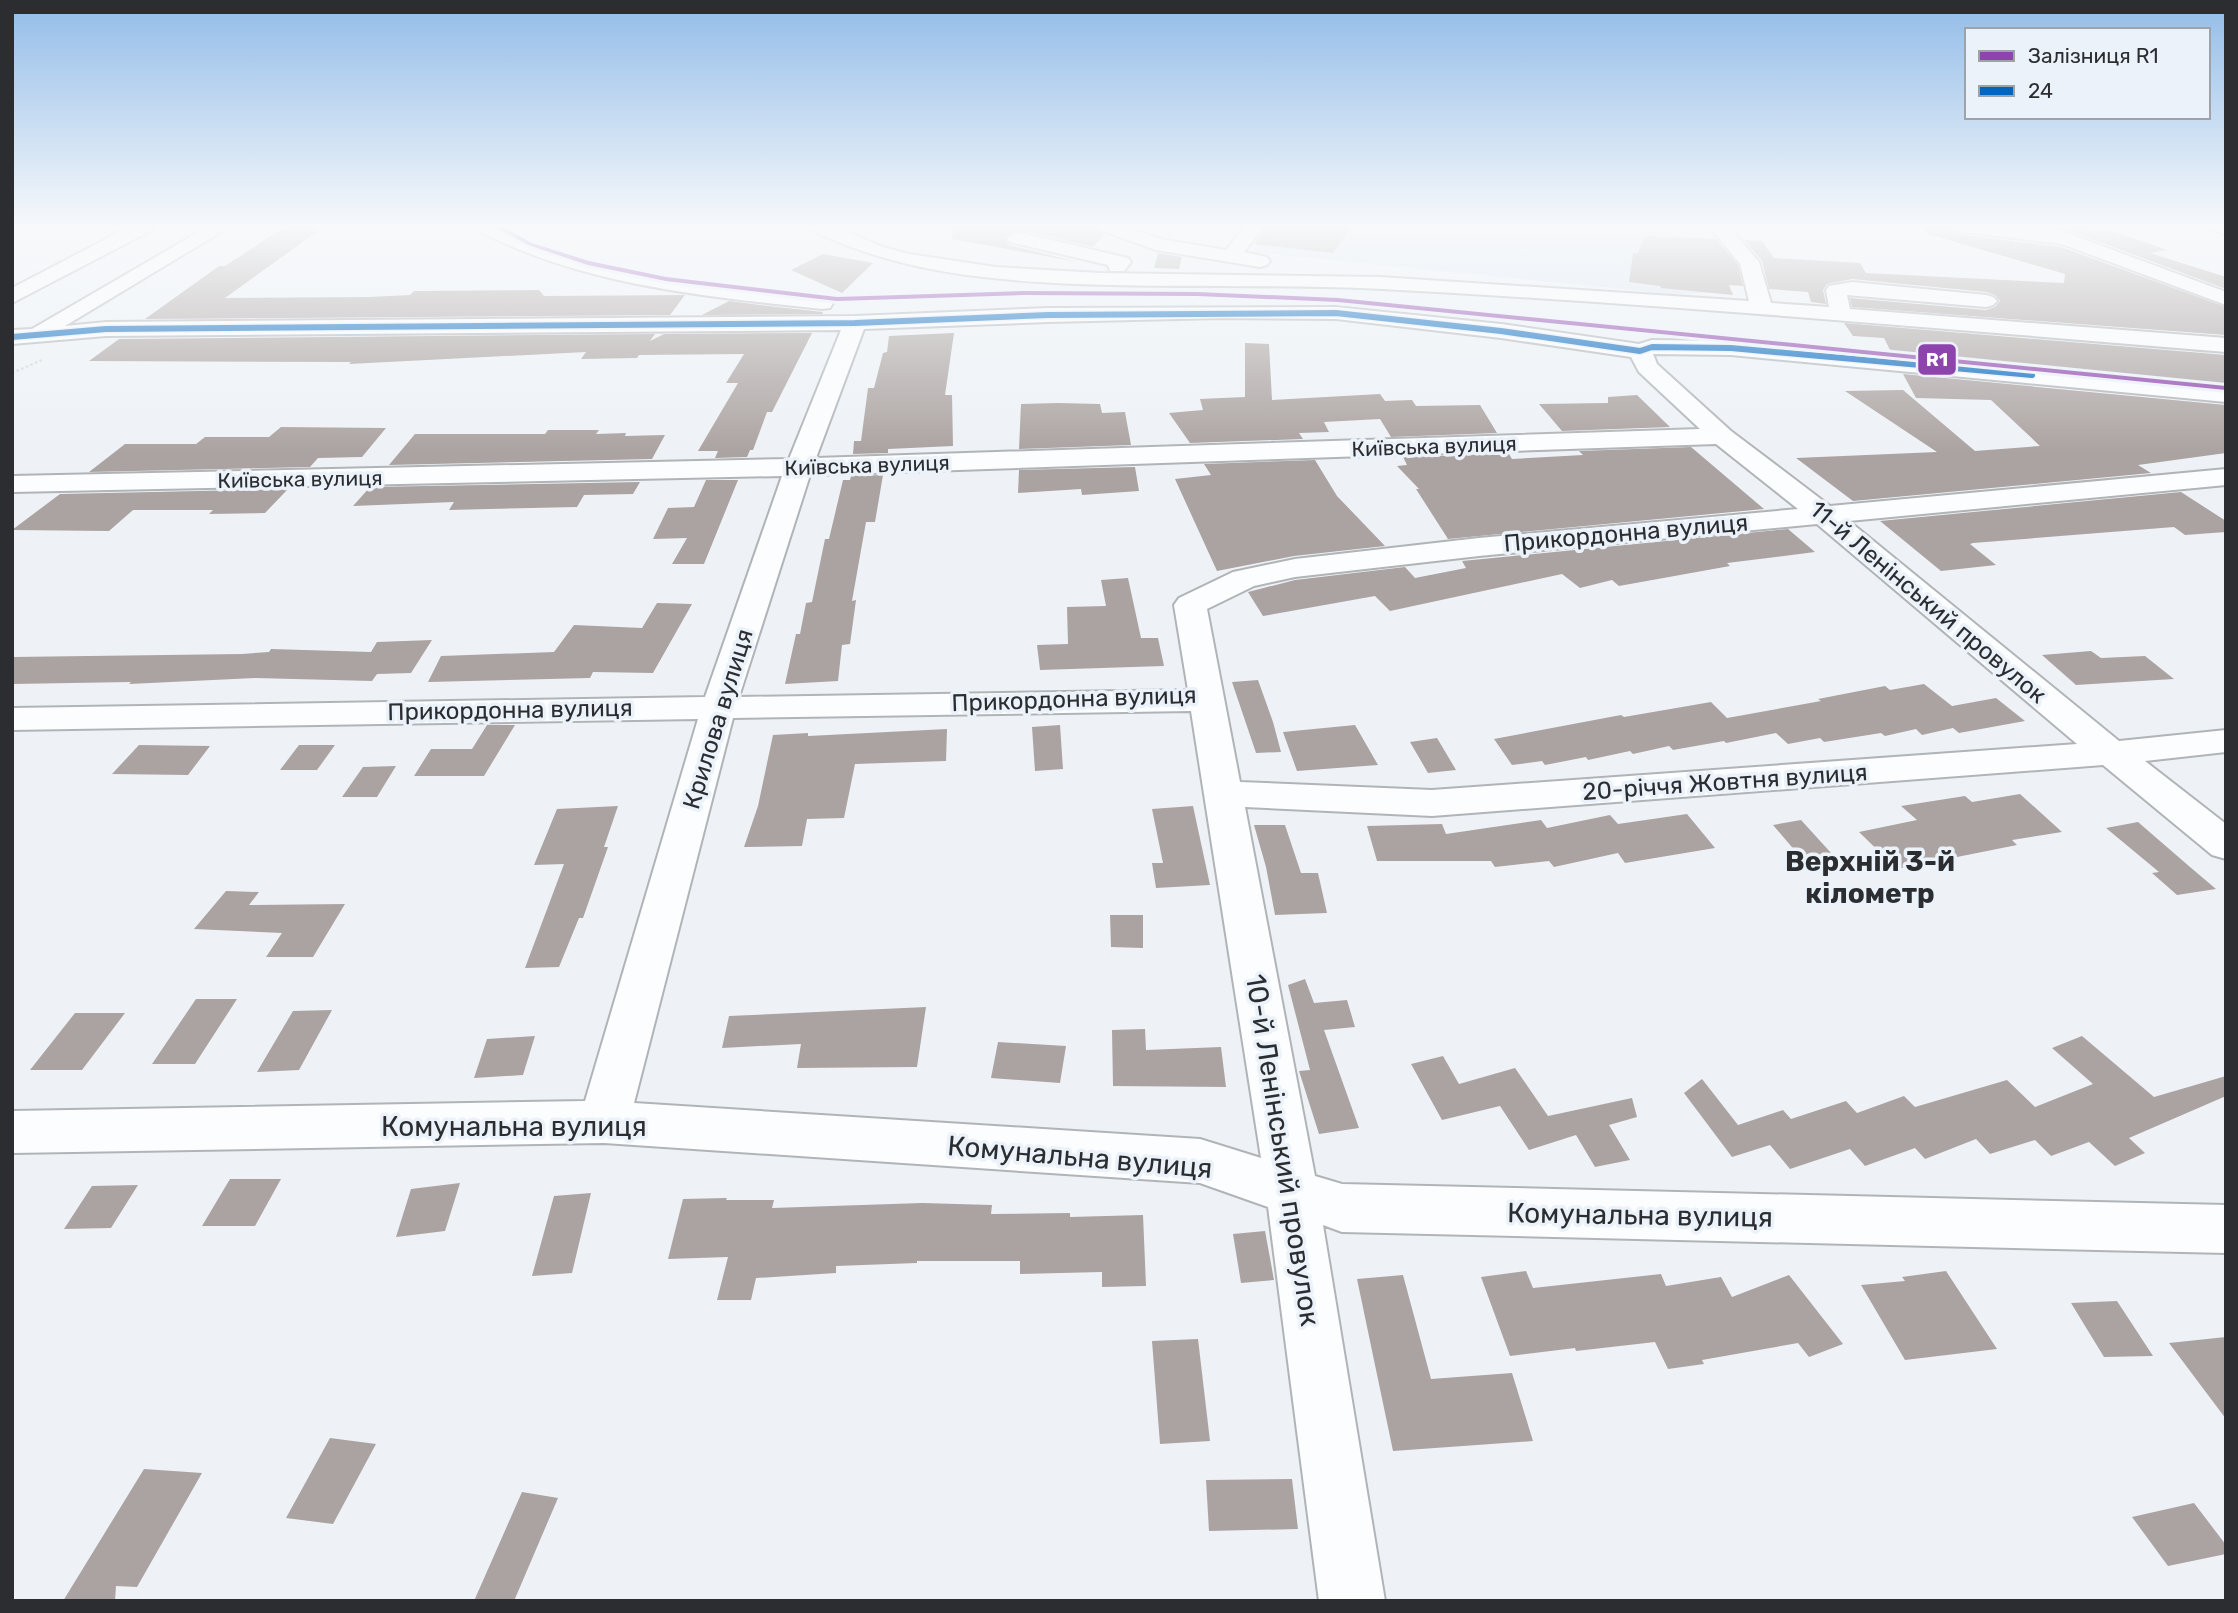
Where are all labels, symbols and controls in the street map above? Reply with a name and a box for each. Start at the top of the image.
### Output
legend [1965,28,2210,119]
text: Залізниця R1 [2028,43,2159,68]
text: 24 [2028,78,2053,103]
line badge: R1 [1917,343,1957,376]
text: R1 [1926,348,1948,371]
street label: Київська вулиця [1351,431,1517,461]
street label: Київська вулиця [784,450,950,480]
street label: Київська вулиця [217,465,383,493]
street label: 11-й Ленінський провулок [1804,495,2052,709]
street label: Прикордонна вулиця [1503,508,1749,558]
street label: Крилова вулиця [677,626,759,812]
street label: Прикордонна вулиця [951,681,1197,717]
street label: Прикордонна вулиця [387,694,633,726]
street label: 20-річчя Жовтня вулиця [1582,758,1868,806]
district label: Верхній 3-й кілометр [1785,845,1955,910]
street label: 10-й Ленінський провулок [1239,972,1327,1328]
street label: Комунальна вулиця [381,1110,647,1143]
street label: Комунальна вулиця [946,1129,1214,1185]
street label: Комунальна вулиця [1507,1196,1773,1234]

